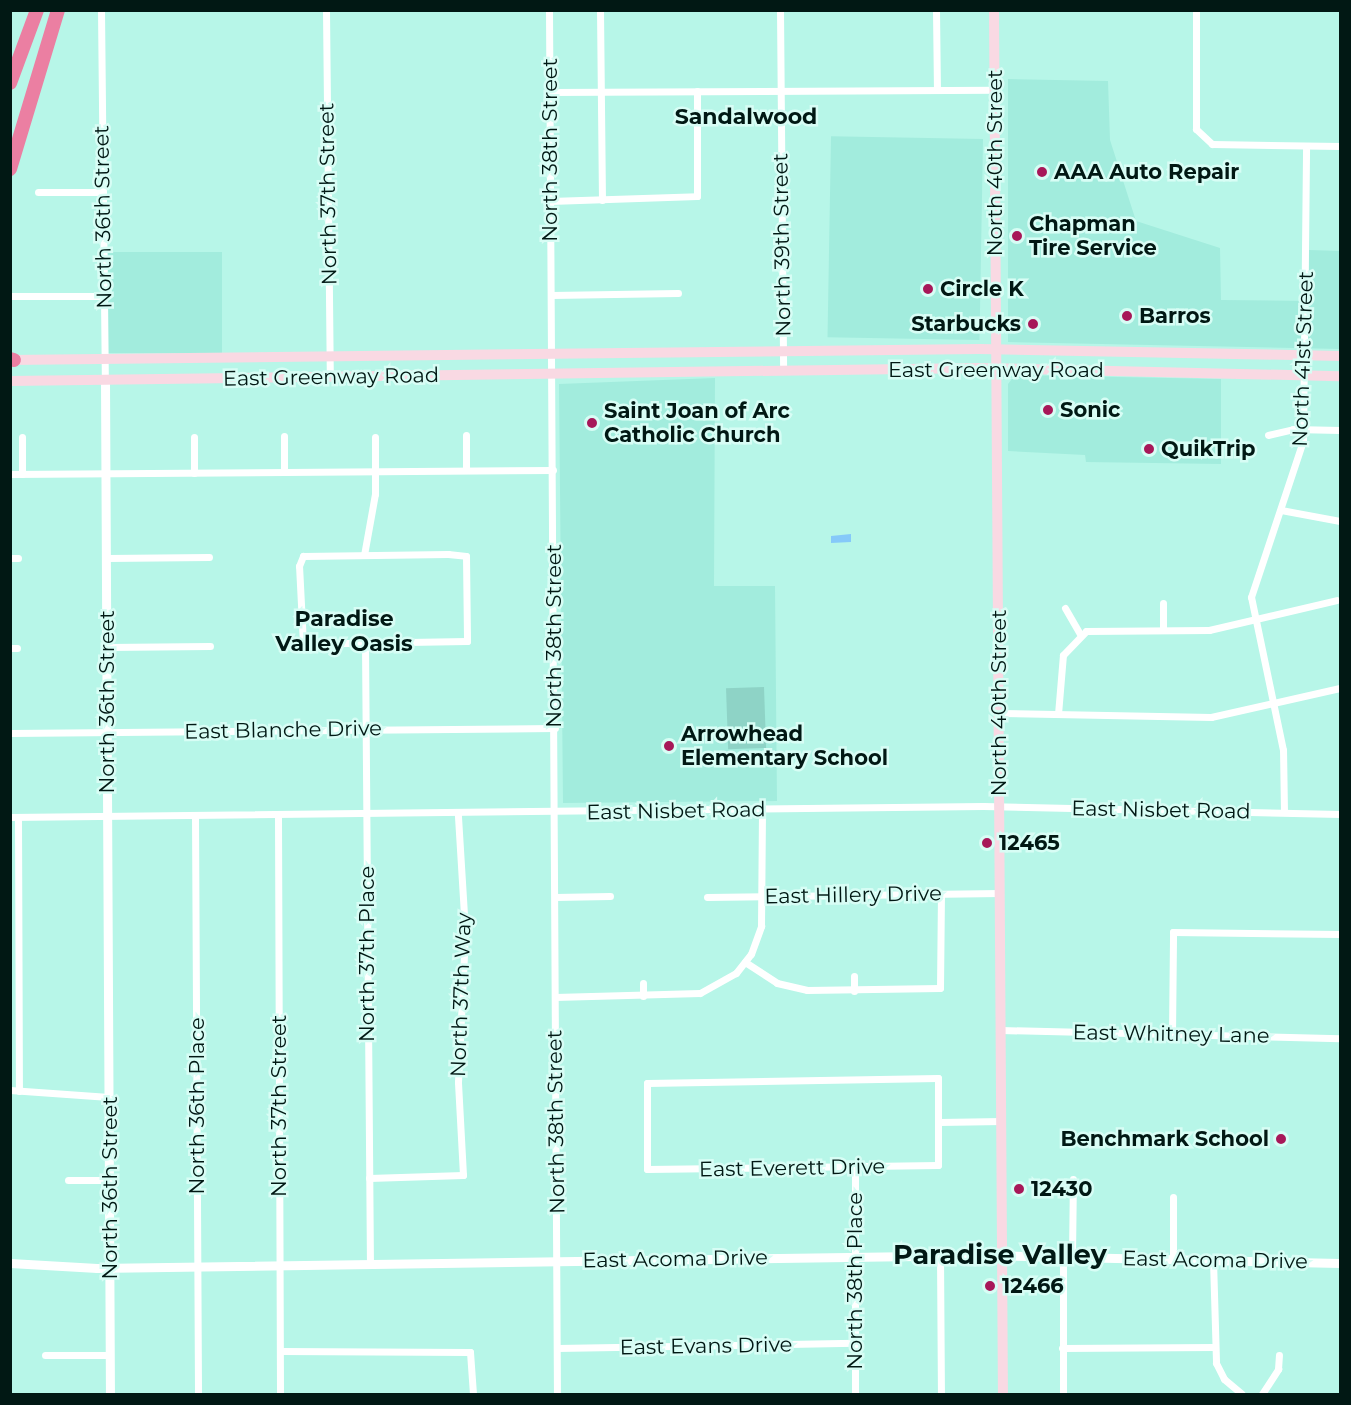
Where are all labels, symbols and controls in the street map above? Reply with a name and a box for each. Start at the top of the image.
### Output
street label: North 38th Street [537,58,563,242]
street label: North 40th Street [982,70,1008,256]
street label: North 37th Street [314,103,342,285]
district label: Sandalwood [675,104,817,130]
street label: North 36th Street [89,125,117,309]
street label: North 39th Street [768,153,796,337]
place label: AAA Auto Repair [1054,159,1239,185]
marker: AAA Auto Repair [1035,165,1049,179]
place label: Chapman Tire Service [1029,211,1157,261]
marker: Chapman Tire Service [1010,229,1024,243]
street label: North 41st Street [1287,271,1319,447]
place label: Circle K [940,276,1024,302]
marker: Circle K [921,282,935,296]
place label: Barros [1139,303,1211,329]
marker: Barros [1120,309,1134,323]
place label: Starbucks [911,311,1021,337]
marker: Starbucks [1026,317,1040,331]
street label: East Greenway Road [888,357,1104,383]
street label: East Greenway Road [223,363,439,391]
place label: Sonic [1060,397,1120,423]
place label: Saint Joan of Arc Catholic Church [604,398,790,448]
marker: Sonic [1041,403,1055,417]
marker: Saint Joan of Arc Catholic Church [585,416,599,430]
place label: QuikTrip [1161,436,1256,462]
marker: QuikTrip [1142,442,1156,456]
street label: North 38th Street [541,544,567,728]
district label: Paradise Valley Oasis [275,605,413,656]
street label: North 36th Street [94,610,120,794]
street label: North 40th Street [986,610,1012,796]
street label: East Blanche Drive [184,716,382,744]
place label: Arrowhead Elementary School [681,721,888,771]
marker: Arrowhead Elementary School [662,739,676,753]
street label: East Nisbet Road [1071,796,1251,824]
street label: East Nisbet Road [586,797,766,825]
place label: 12465 [999,830,1060,856]
marker: 12465 [980,836,994,850]
street label: North 37th Place [354,866,380,1042]
street label: East Hillery Drive [764,881,942,909]
street label: North 37th Way [446,912,476,1078]
street label: North 37th Street [266,1015,292,1197]
street label: North 36th Place [184,1017,210,1195]
street label: East Whitney Lane [1072,1020,1270,1048]
street label: North 38th Street [542,1030,570,1214]
street label: North 36th Street [97,1096,123,1280]
place label: Benchmark School [1060,1126,1269,1152]
marker: Benchmark School [1274,1132,1288,1146]
street label: East Everett Drive [699,1154,885,1182]
place label: 12430 [1031,1176,1092,1202]
marker: 12430 [1012,1182,1026,1196]
street label: North 38th Place [842,1192,868,1370]
district label: Paradise Valley [893,1239,1107,1271]
street label: East Acoma Drive [582,1245,768,1273]
street label: East Acoma Drive [1122,1246,1308,1274]
place label: 12466 [1002,1273,1064,1299]
marker: 12466 [983,1279,997,1293]
street label: East Evans Drive [619,1332,793,1360]

